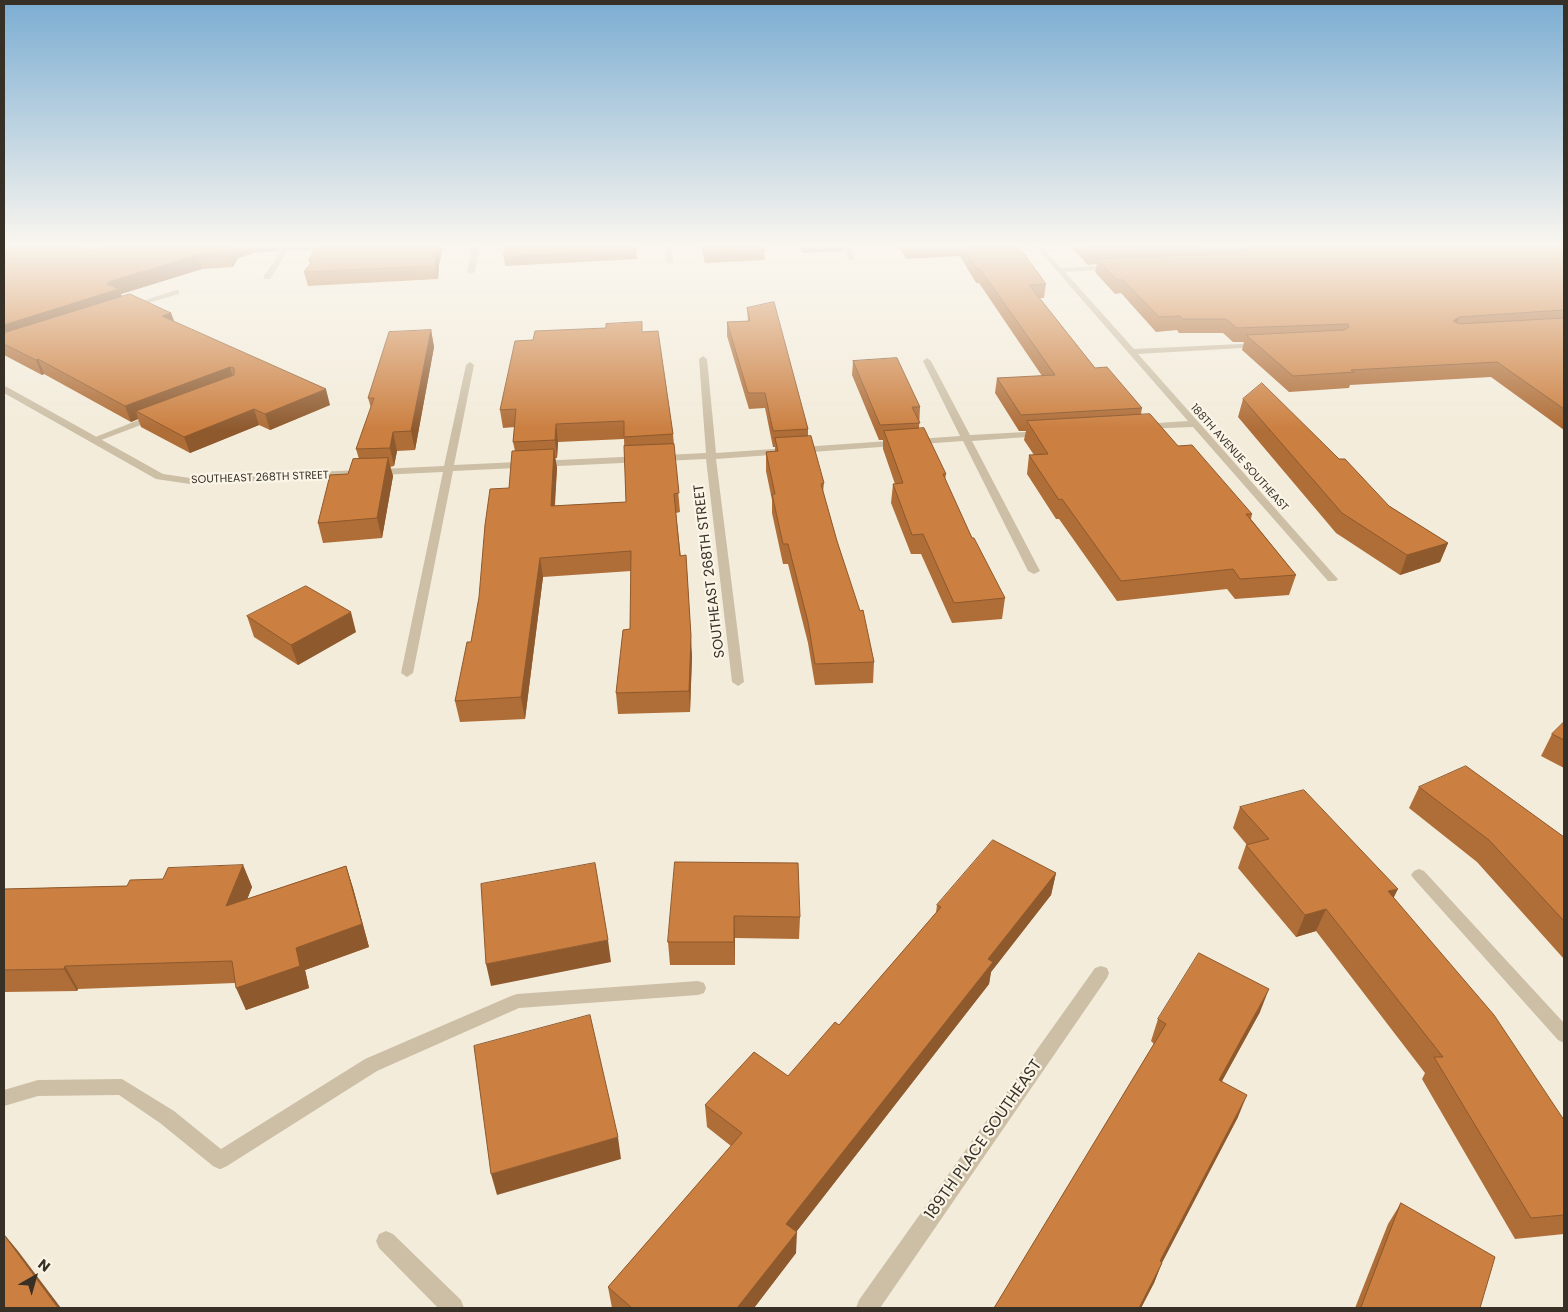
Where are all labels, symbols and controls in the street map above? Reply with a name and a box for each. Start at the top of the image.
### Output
street label: 188TH AVENUE SOUTHEAST [1187,402,1291,514]
street label: SOUTHEAST 268TH STREET [191,469,329,487]
street label: SOUTHEAST 268TH STREET [691,483,729,659]
street label: 189TH PLACE SOUTHEAST [921,1056,1047,1224]
north arrow [10,1252,60,1302]
text: N [34,1254,55,1276]

